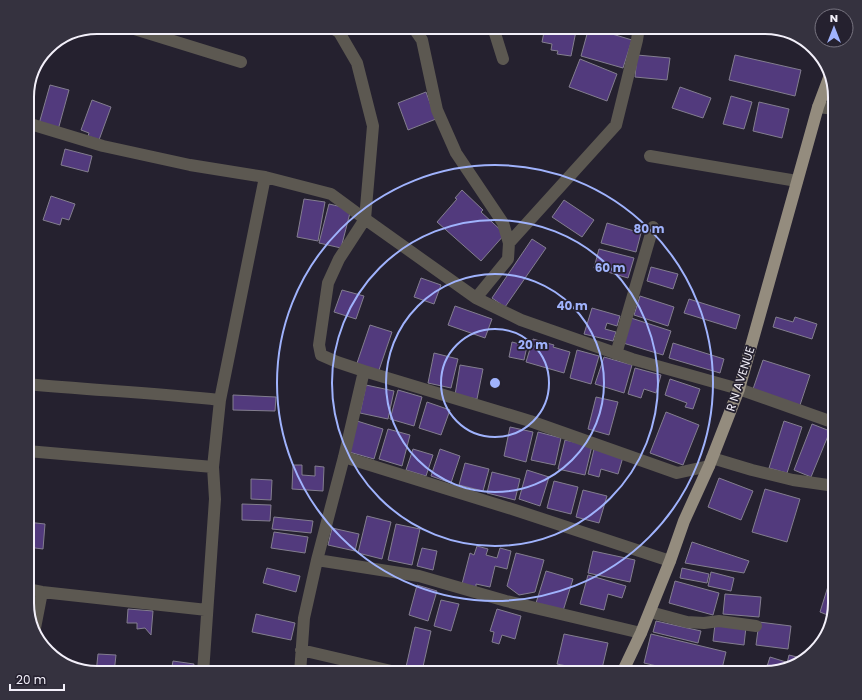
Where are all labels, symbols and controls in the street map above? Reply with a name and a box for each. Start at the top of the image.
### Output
north arrow [814,8,854,48]
text: N [830,10,838,26]
text: 80 m [634,220,665,237]
text: 60 m [595,259,626,276]
text: 40 m [556,297,588,314]
text: 20 m [518,336,548,353]
street label: R N AVENUE [722,344,758,414]
centre of rings [488,376,502,390]
scale bar [10,666,64,692]
text: 20 m [16,671,46,688]

